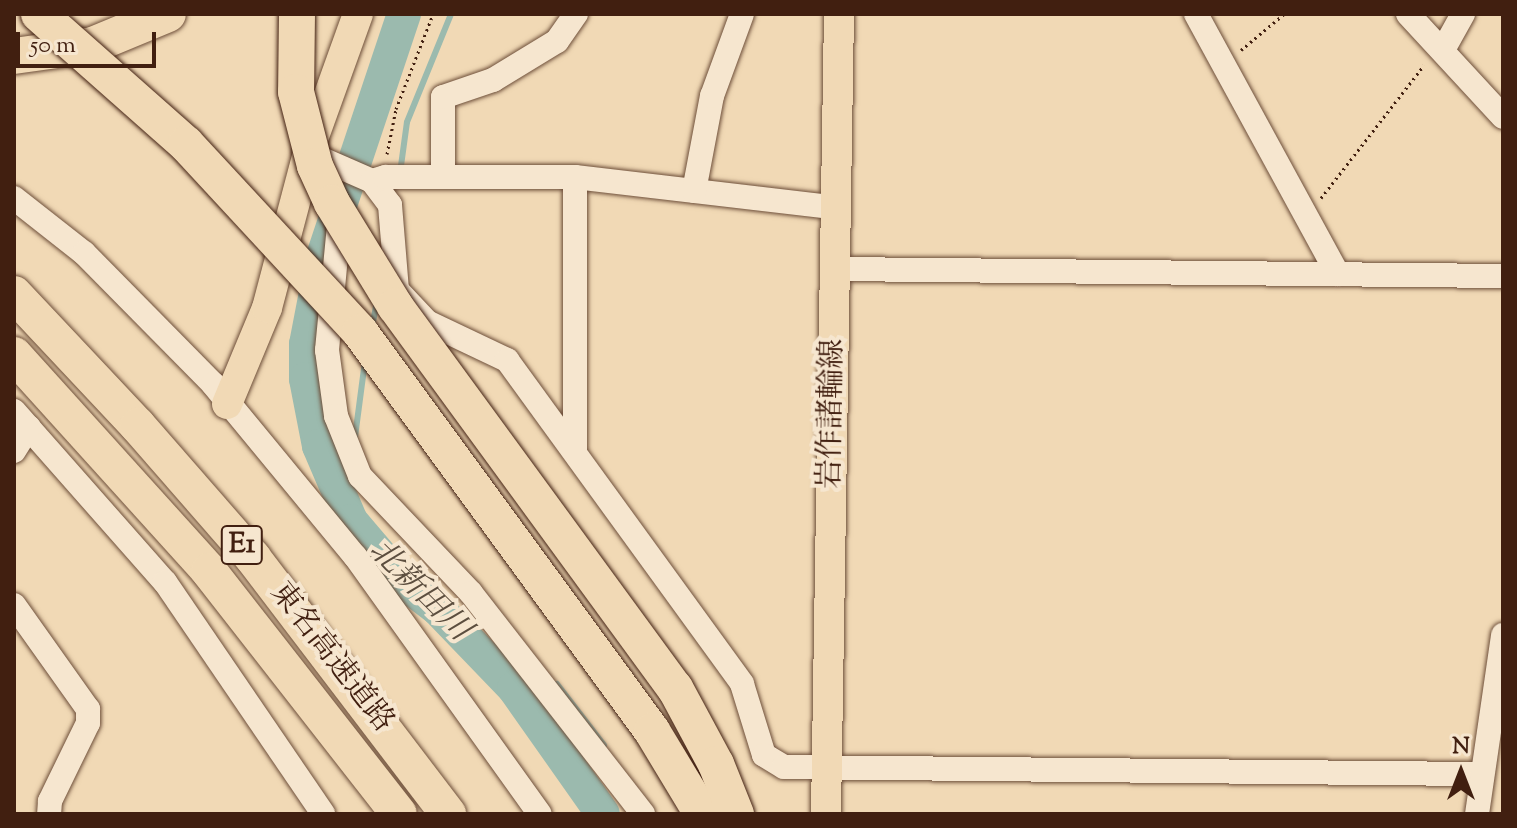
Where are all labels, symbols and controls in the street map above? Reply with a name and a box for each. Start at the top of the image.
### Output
scale bar [20,16,160,66]
text: 50 m [30,29,76,63]
street label: 岩作諸輪線 [814,339,852,489]
road number: E1 [220,521,264,569]
water label: 北新田川 [360,532,478,650]
street label: 東名高速道路 [261,576,401,740]
north arrow [1421,732,1501,812]
text: N [1452,732,1470,764]

